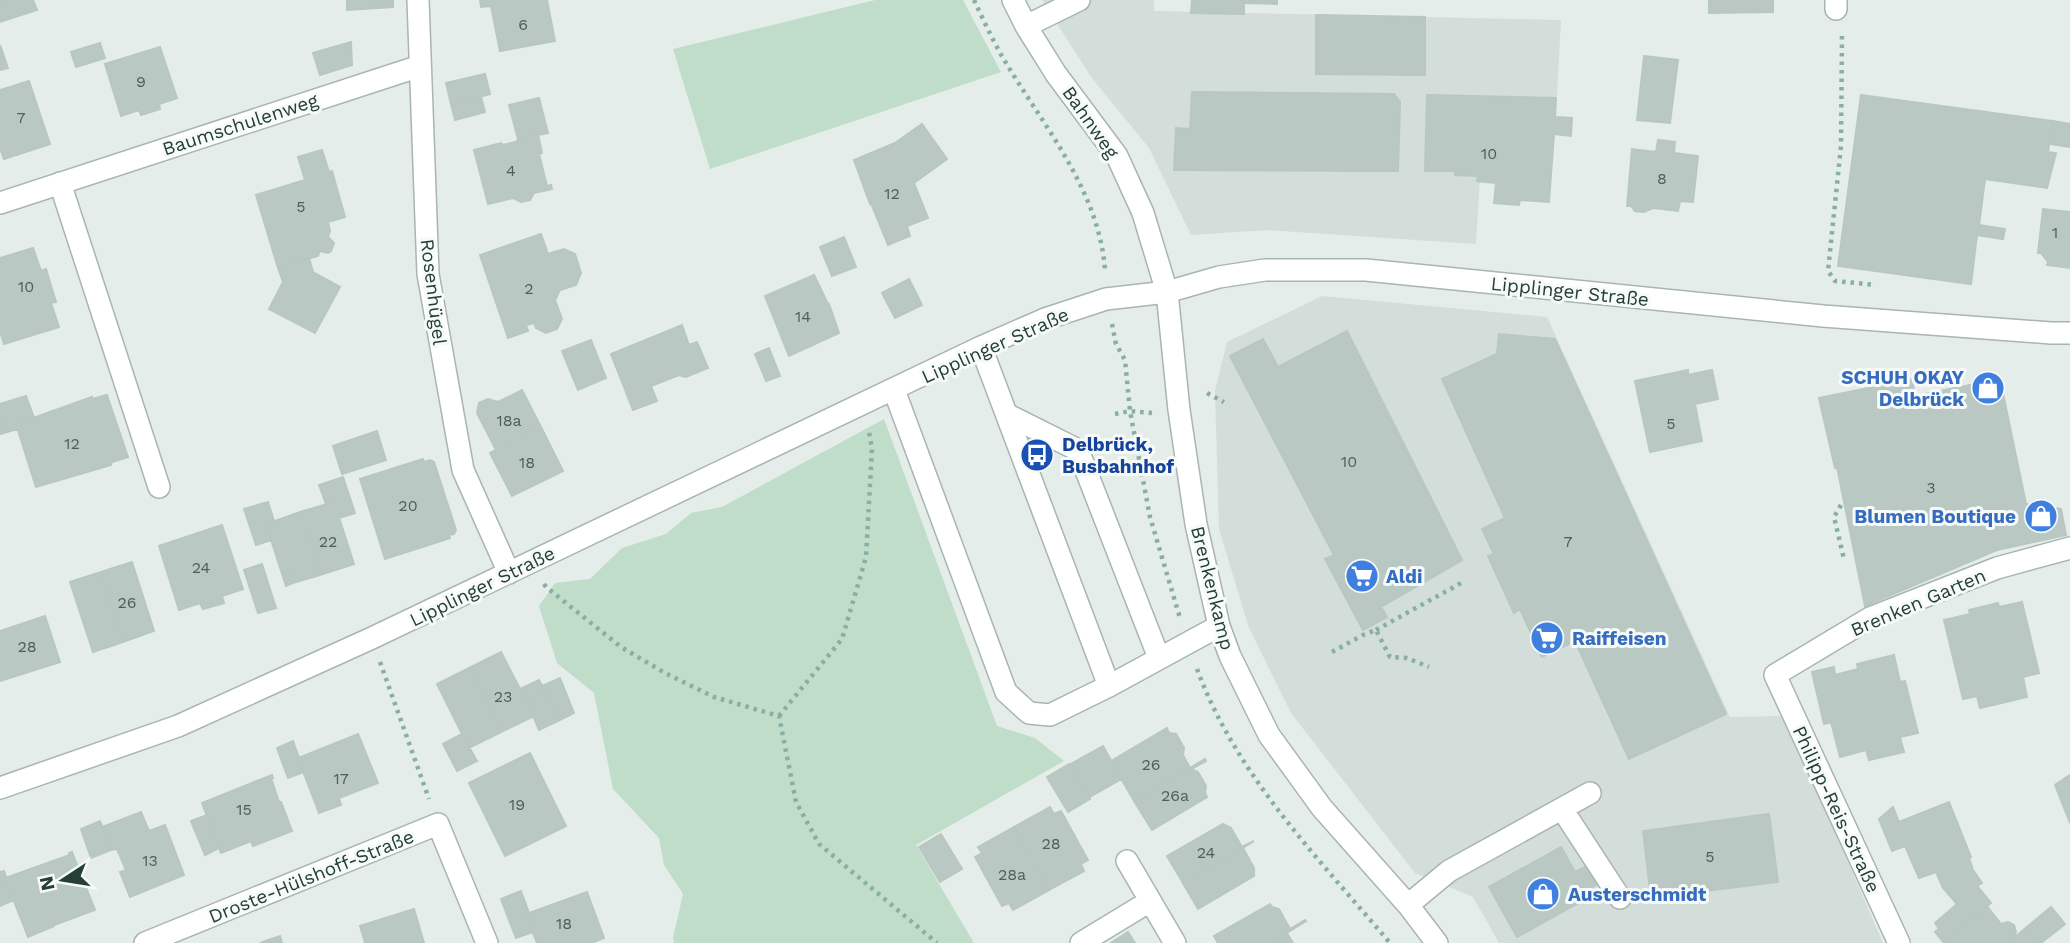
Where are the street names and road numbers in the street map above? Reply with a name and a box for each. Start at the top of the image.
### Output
street label: Bahnweg [1057,82,1124,164]
street label: Baumschulenweg [159,88,322,160]
street label: Rosenhügel [416,238,451,347]
street label: Lipplinger Straße [1490,272,1650,311]
street label: Lipplinger Straße [918,303,1072,388]
street label: Brenkenkamp [1186,524,1239,653]
street label: Lipplinger Straße [406,541,559,632]
street label: Brenken Garten [1847,564,1989,641]
street label: Philipp-Reis-Straße [1788,722,1885,896]
street label: Droste-Hülshoff-Straße [205,825,417,928]

